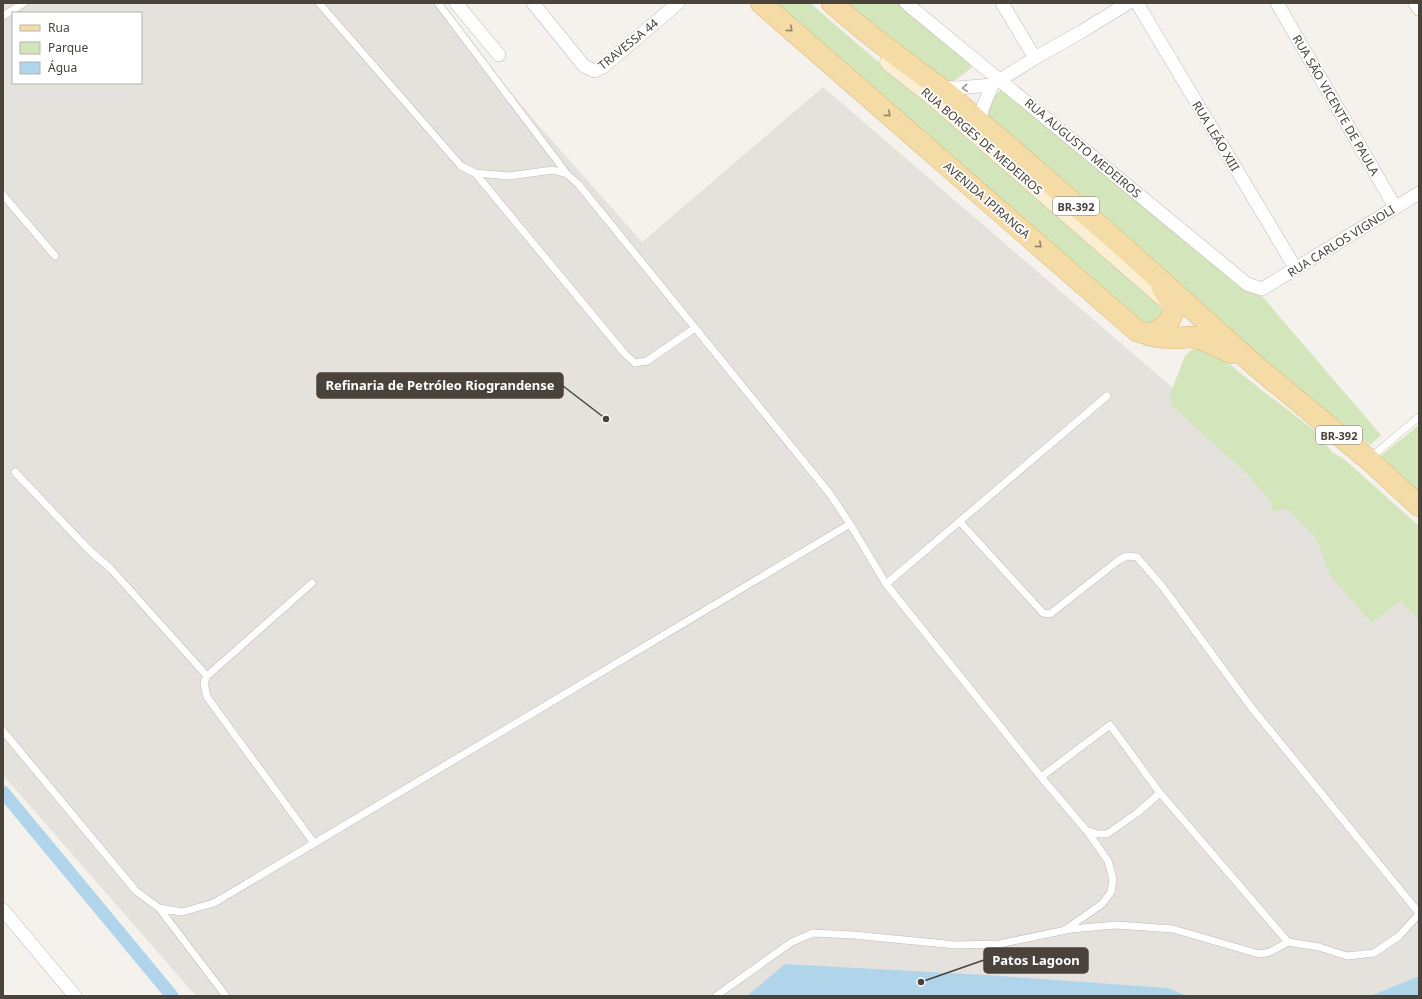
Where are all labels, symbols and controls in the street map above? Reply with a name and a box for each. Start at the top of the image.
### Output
legend [12,12,142,84]
street label: TRAVESSA 44 [594,14,662,74]
text: Rua [48,19,70,36]
one-way arrow [785,24,793,31]
street label: RUA SÃO VICENTE DE PAULA [1289,31,1384,179]
text: Parque [48,39,89,56]
text: Água [48,59,77,76]
one-way arrow [962,83,968,92]
street label: RUA BORGES DE MEDEIROS [918,84,1047,199]
street label: RUA AUGUSTO MEDEIROS [1021,94,1145,202]
street label: RUA LEÃO XIII [1188,98,1244,174]
one-way arrow [884,109,891,116]
street label: AVENIDA IPIRANGA [940,158,1034,243]
road number: BR-392 [1053,197,1099,215]
street label: RUA CARLOS VIGNOLI [1284,201,1398,281]
one-way arrow [1034,241,1042,248]
callout: Refinaria de Petróleo Riograndense [317,373,563,398]
text: Refinaria de Petróleo Riograndense [325,376,555,394]
road number: BR-392 [1316,426,1362,444]
callout: Patos Lagoon [984,948,1088,973]
text: Patos Lagoon [992,951,1080,969]

